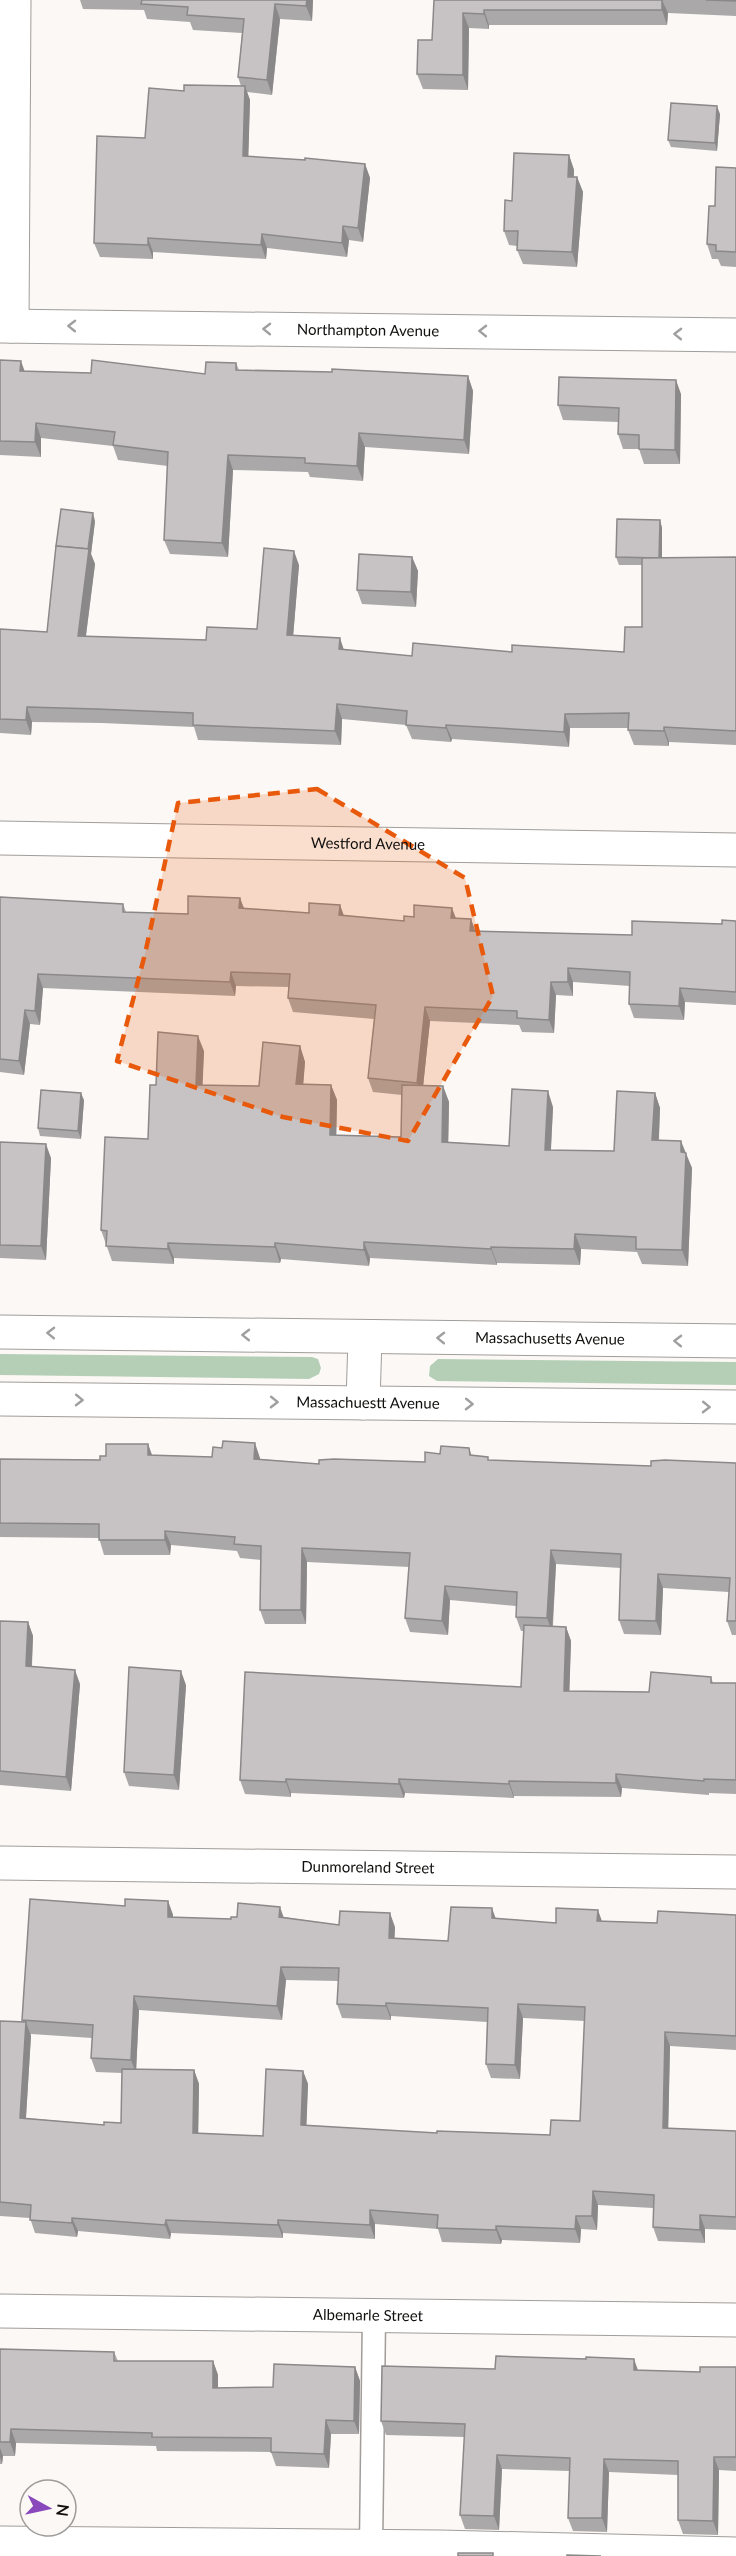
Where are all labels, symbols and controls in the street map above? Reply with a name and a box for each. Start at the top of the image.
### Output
one-way arrow [67,320,76,333]
street label: Northampton Avenue [297,320,439,339]
one-way arrow [262,323,271,335]
one-way arrow [478,325,487,338]
one-way arrow [673,328,682,340]
street label: Westford Avenue [311,833,425,853]
one-way arrow [46,1327,55,1339]
street label: Massachusetts Avenue [475,1328,625,1348]
one-way arrow [241,1329,250,1341]
one-way arrow [436,1331,445,1344]
one-way arrow [673,1334,682,1347]
street label: Massachuestt Avenue [296,1392,440,1412]
one-way arrow [75,1393,84,1406]
one-way arrow [270,1396,279,1408]
one-way arrow [465,1398,474,1410]
one-way arrow [702,1401,711,1413]
street label: Dunmoreland Street [301,1857,435,1876]
street label: Albemarle Street [313,2305,424,2324]
north arrow [18,2478,78,2538]
text: N [53,2503,74,2518]

